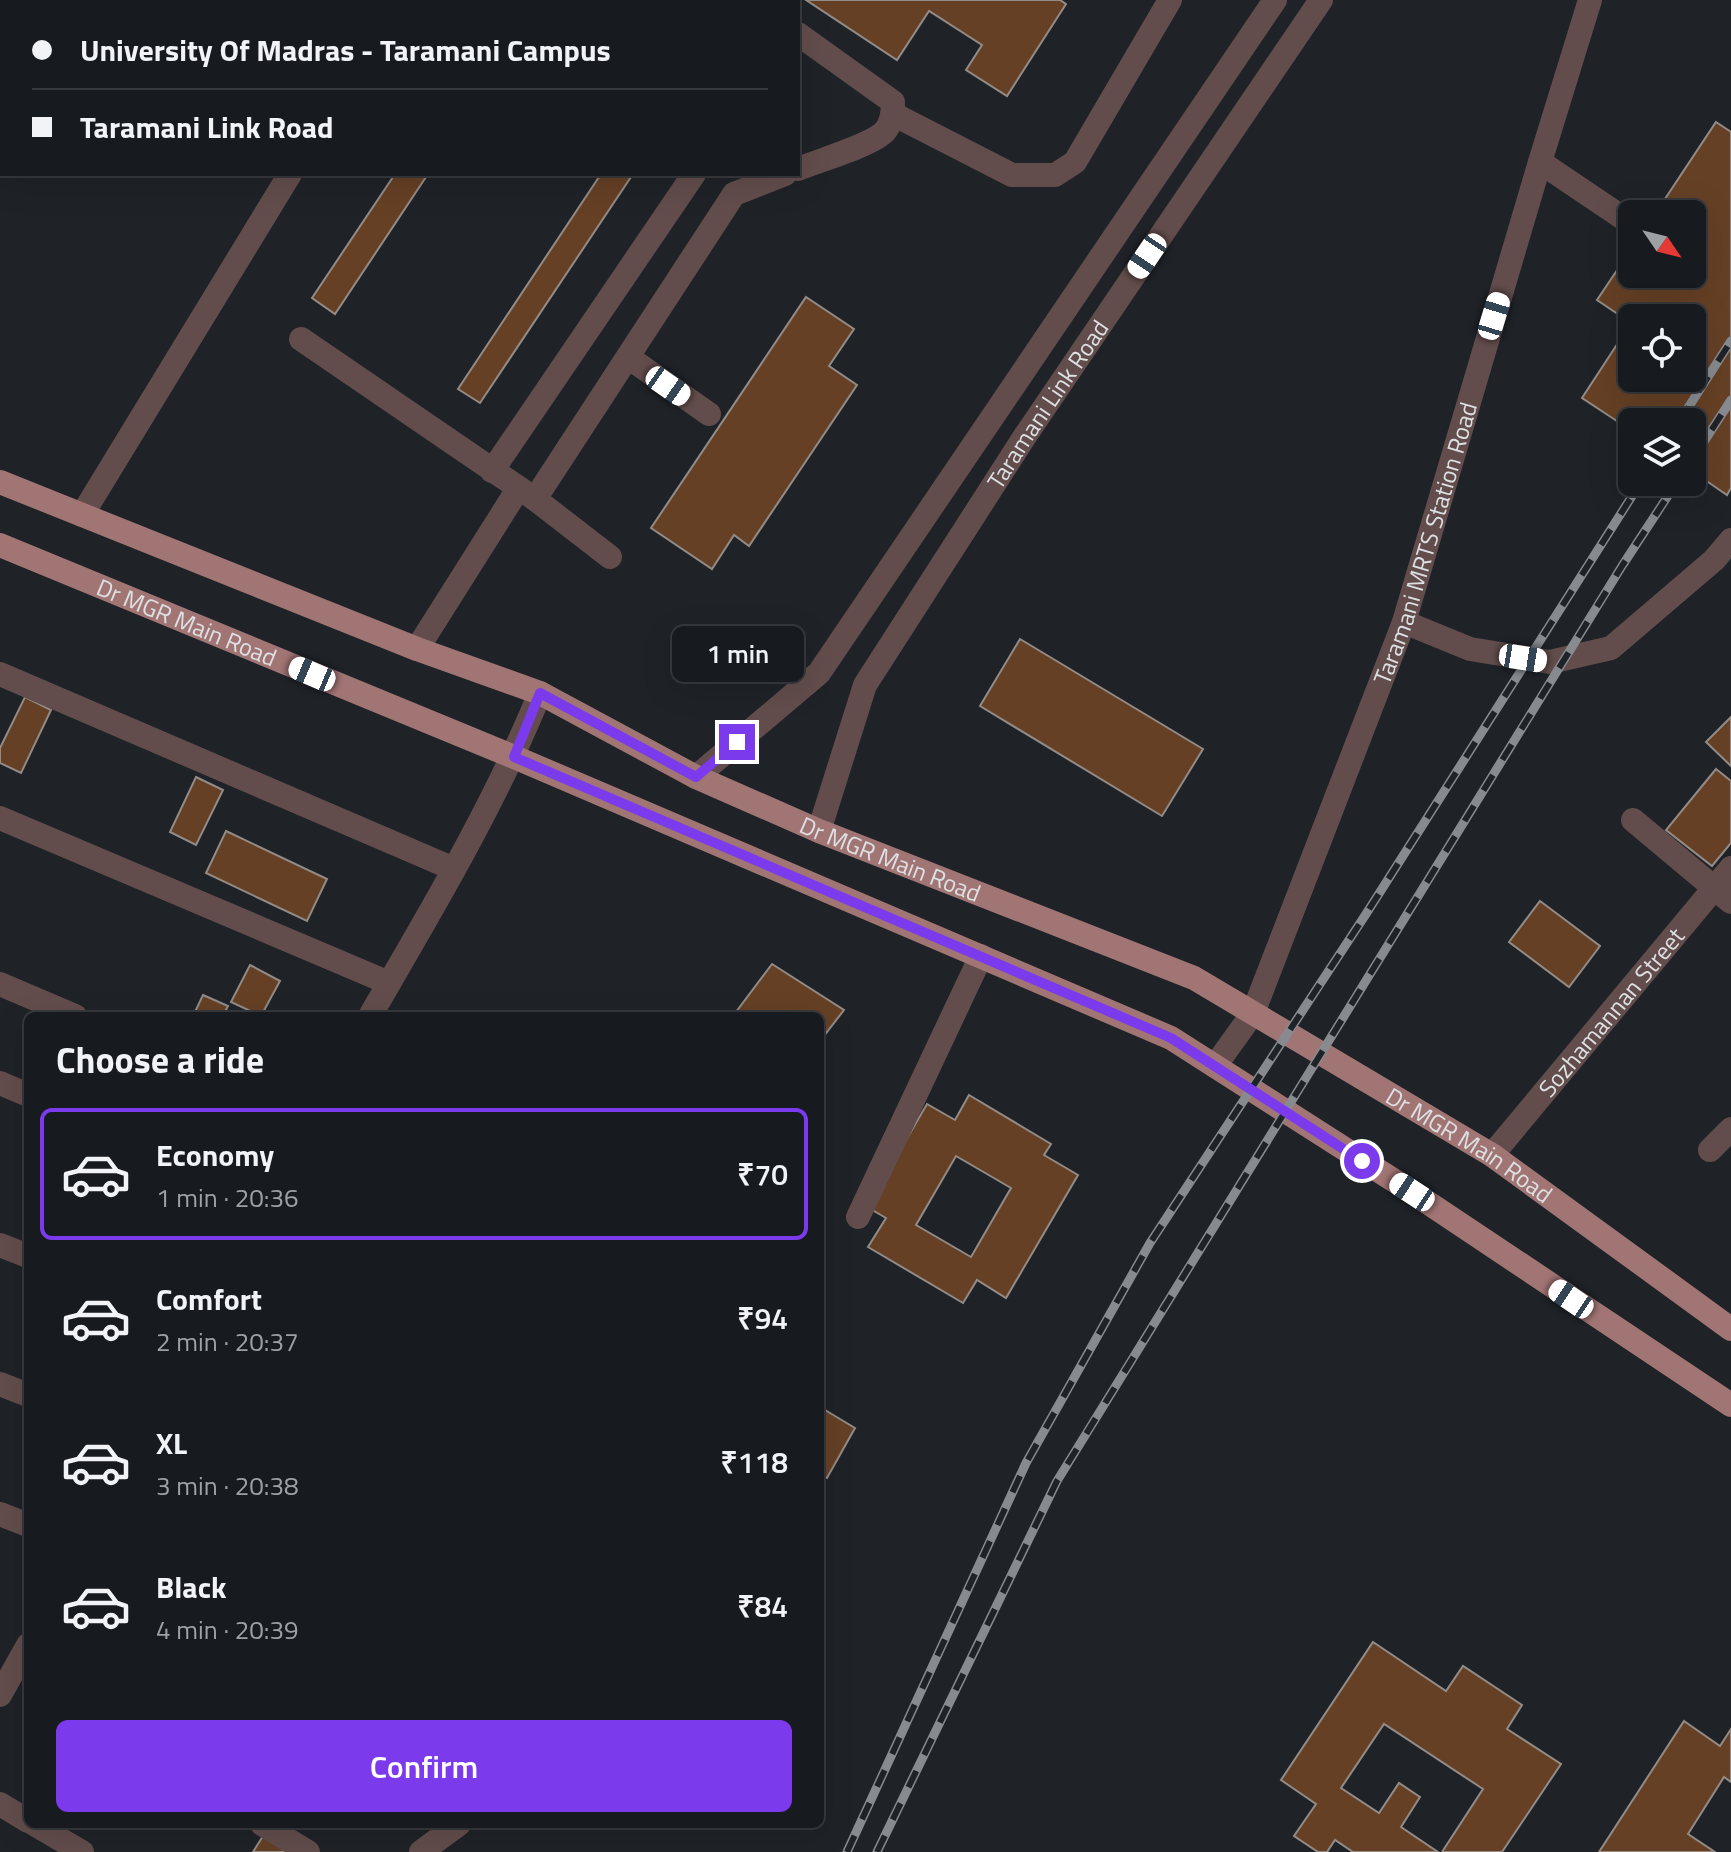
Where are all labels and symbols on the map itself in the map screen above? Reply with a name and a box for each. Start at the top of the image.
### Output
north arrow [1618,200,1706,288]
car [1124,229,1170,283]
car [1476,290,1512,342]
street label: Taramani Link Road [978,312,1117,496]
car [641,362,695,410]
street label: Taramani MRTS Station Road [1364,398,1486,689]
street label: Dr MGR Main Road [91,569,282,675]
callout: 1 min [671,626,803,682]
car [1497,642,1549,674]
car [285,654,339,694]
route end [719,724,755,760]
street label: Dr MGR Main Road [794,807,986,911]
street label: Sozhamannan Street [1530,919,1693,1105]
street label: Dr MGR Main Road [1379,1078,1560,1211]
route start [1344,1143,1380,1179]
car [1385,1169,1439,1215]
car [1544,1276,1598,1322]

